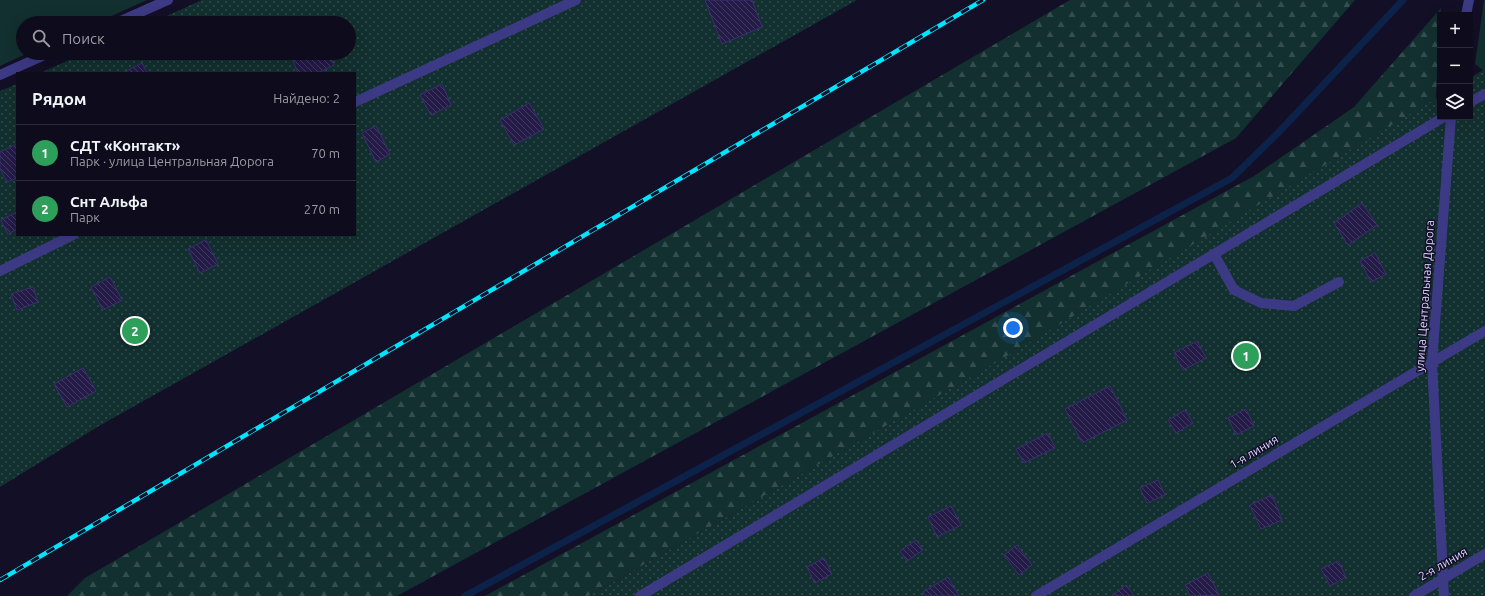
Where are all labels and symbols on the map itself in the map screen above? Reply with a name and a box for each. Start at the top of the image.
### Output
street label: улица Центральная Дорога [1413,220,1436,372]
pin: 2 [122,316,148,346]
your location [1003,318,1023,338]
pin: 1 [1233,341,1259,371]
street label: 1-я линия [1227,432,1280,471]
street label: 2-я линия [1416,544,1469,583]

